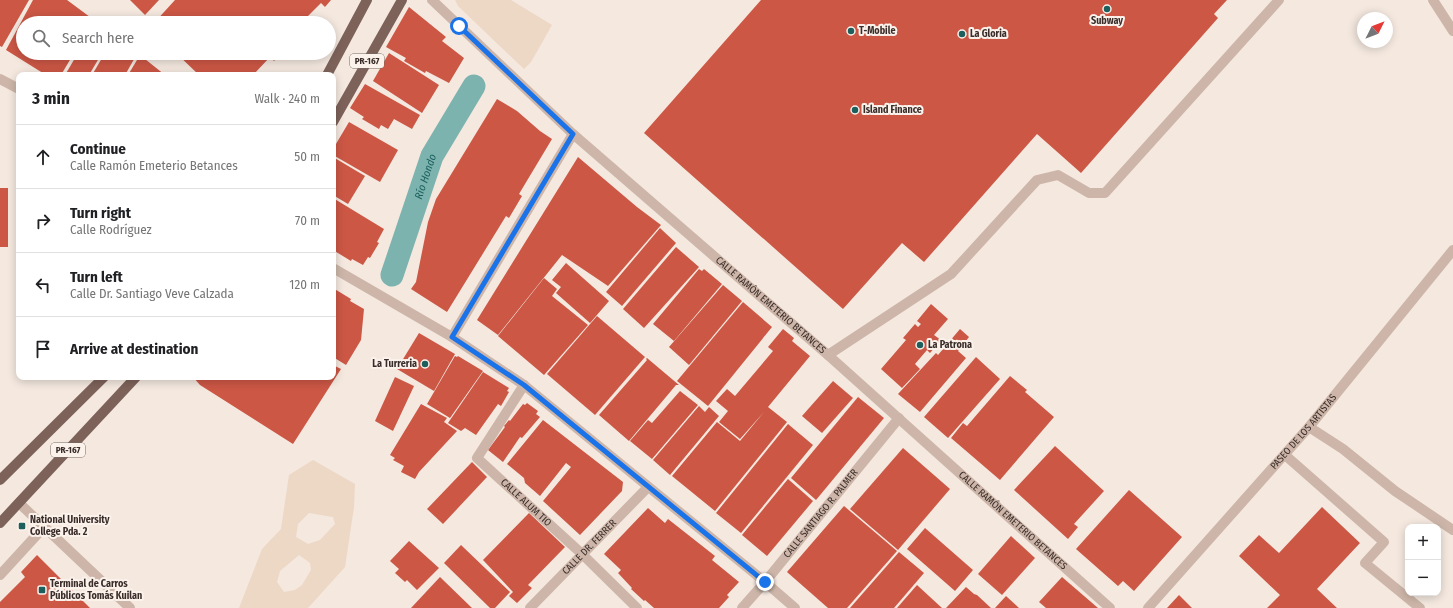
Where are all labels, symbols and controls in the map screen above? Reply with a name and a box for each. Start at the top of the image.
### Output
marker: Subway [1102,4,1112,14]
north arrow [1357,12,1393,48]
place label: Subway [1091,15,1123,27]
search box [16,16,336,60]
route start [450,17,468,35]
place label: T-Mobile [859,25,895,37]
marker: T-Mobile [846,26,856,36]
icon: search [30,27,52,49]
place label: La Gloria [970,28,1007,40]
text: Search here [62,29,134,47]
marker: La Gloria [957,29,967,39]
road number: PR-167 [350,54,384,68]
text: 3 min [32,88,70,109]
text: Walk · 240 m [254,91,320,106]
place label: Island Finance [863,104,922,116]
marker: Island Finance [850,105,860,115]
text: Continue [70,140,126,158]
icon: ahead [32,146,54,168]
text: 50 m [294,149,320,164]
water label: Río Hondo [412,152,439,201]
text: Calle Ramón Emeterio Betances [70,158,238,173]
text: Turn right [70,204,131,222]
icon: right [32,210,54,232]
text: 70 m [295,213,320,228]
text: Calle Rodríguez [70,222,152,237]
street label: CALLE RAMÓN EMETERIO BETANCES [713,254,828,356]
text: Turn left [70,268,123,286]
icon: left [32,274,54,296]
text: 120 m [289,277,320,292]
text: Calle Dr. Santiago Veve Calzada [70,286,234,301]
icon: arrive [32,338,54,360]
place label: La Patrona [928,339,972,351]
text: Arrive at destination [70,340,198,358]
marker: La Patrona [915,340,925,350]
place label: La Turreria [372,358,417,370]
marker: La Turreria [420,359,430,369]
street label: PASEO DE LOS ARTISTAS [1268,392,1339,472]
road number: PR-167 [51,443,85,457]
street label: CALLE SANTIAGO R. PALMER [781,466,861,560]
street label: CALLE RAMÓN EMETERIO BETANCES [956,469,1069,572]
street label: CALLE ALUM TIO [498,476,554,529]
place label: National University College Pda. 2 [30,514,110,538]
street label: CALLE DR. FERRER [560,517,619,577]
marker: National University College Pda. 2 [17,521,27,531]
map controls [1405,524,1441,596]
button: + [1405,524,1441,560]
button: − [1405,560,1441,596]
route end [756,573,774,591]
place label: Terminal de Carros Públicos Tomás Kuilan [50,578,142,602]
marker: Terminal de Carros Públicos Tomás Kuilan [37,585,47,595]

